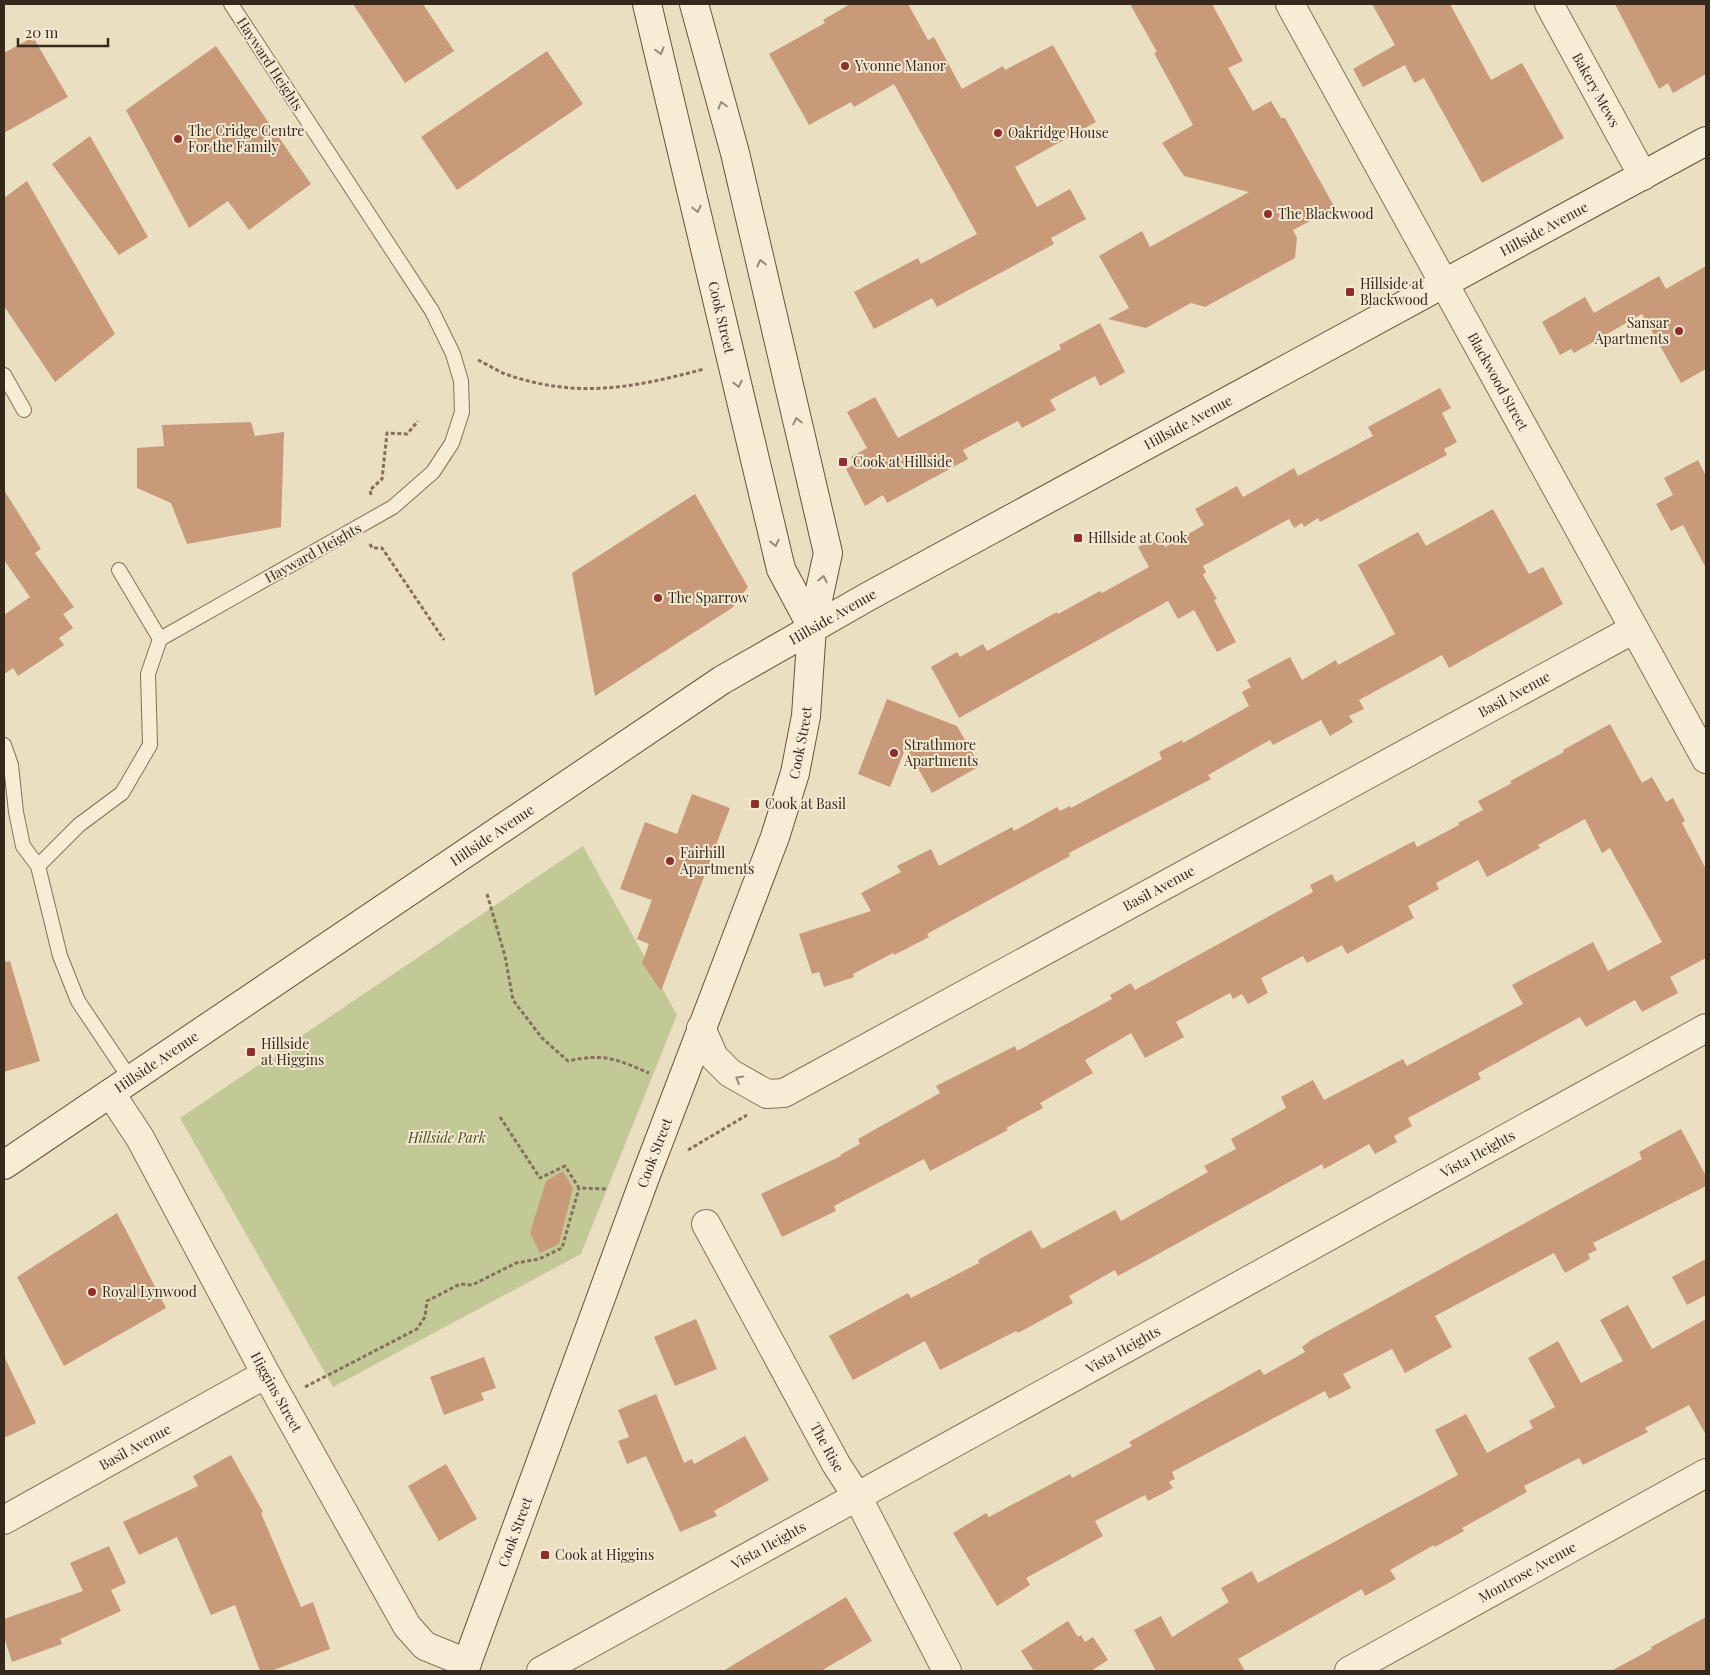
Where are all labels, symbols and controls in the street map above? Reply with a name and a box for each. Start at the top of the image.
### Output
street label: Hayward Heights [233,13,308,114]
scale bar [18,15,108,47]
text: 20 m [25,22,59,42]
one-way arrow [654,46,664,54]
street label: Bakery Mews [1568,49,1625,131]
place label: Yvonne Manor [854,56,947,75]
marker: Yvonne Manor [839,60,851,72]
one-way arrow [717,101,727,109]
place label: The Cridge Centre For the Family [188,121,304,156]
place label: Oakridge House [1008,123,1109,142]
marker: Oakridge House [992,127,1004,139]
marker: The Cridge Centre For the Family [172,133,184,145]
street label: Hillside Avenue [1496,197,1591,260]
place label: The Blackwood [1278,204,1374,223]
one-way arrow [691,205,702,214]
marker: The Blackwood [1262,208,1274,220]
one-way arrow [756,258,767,267]
place label: Hillside at Blackwood [1360,274,1428,309]
street label: Cook Street [704,279,740,356]
marker: Hillside at Blackwood [1344,286,1356,298]
place label: Sansar Apartments [1594,313,1670,348]
marker: Sansar Apartments [1673,325,1685,337]
street label: Blackwood Street [1464,329,1534,435]
one-way arrow [732,380,743,389]
street label: Hillside Avenue [1140,390,1235,454]
one-way arrow [792,416,803,425]
place label: Cook at Hillside [853,452,952,471]
marker: Cook at Hillside [837,456,849,468]
street label: Hayward Heights [261,518,365,587]
place label: Hillside at Cook [1088,528,1188,547]
marker: Hillside at Cook [1072,532,1084,544]
one-way arrow [769,538,780,547]
one-way arrow [817,575,828,584]
street label: Hillside Avenue [785,584,879,649]
place label: The Sparrow [668,588,749,607]
marker: The Sparrow [652,592,664,604]
street label: Basil Avenue [1475,667,1553,721]
street label: Cook Street [784,705,816,781]
place label: Strathmore Apartments [903,735,978,770]
marker: Strathmore Apartments [888,747,900,759]
place label: Cook at Basil [765,794,846,813]
marker: Cook at Basil [749,798,761,810]
street label: Hillside Avenue [446,800,538,870]
place label: Fairhill Apartments [679,843,754,878]
marker: Fairhill Apartments [664,855,676,867]
street label: Basil Avenue [1119,861,1198,915]
street label: Hillside Avenue [110,1026,202,1097]
place label: Hillside at Higgins [261,1034,324,1069]
marker: Hillside at Higgins [245,1046,257,1058]
one-way arrow [735,1075,744,1085]
street label: Cook Street [632,1114,676,1190]
street label: Vista Heights [1436,1125,1518,1182]
park label: Hillside Park [407,1128,486,1147]
place label: Royal Lynwood [102,1282,197,1301]
marker: Royal Lynwood [86,1286,98,1298]
street label: Vista Heights [1081,1321,1164,1378]
street label: Higgins Street [247,1348,307,1436]
street label: Basil Avenue [95,1419,174,1474]
street label: The Rise [806,1419,849,1476]
street label: Cook Street [493,1493,536,1570]
street label: Vista Heights [727,1517,809,1574]
street label: Montrose Avenue [1475,1537,1580,1606]
place label: Cook at Higgins [555,1545,654,1564]
marker: Cook at Higgins [539,1549,551,1561]

